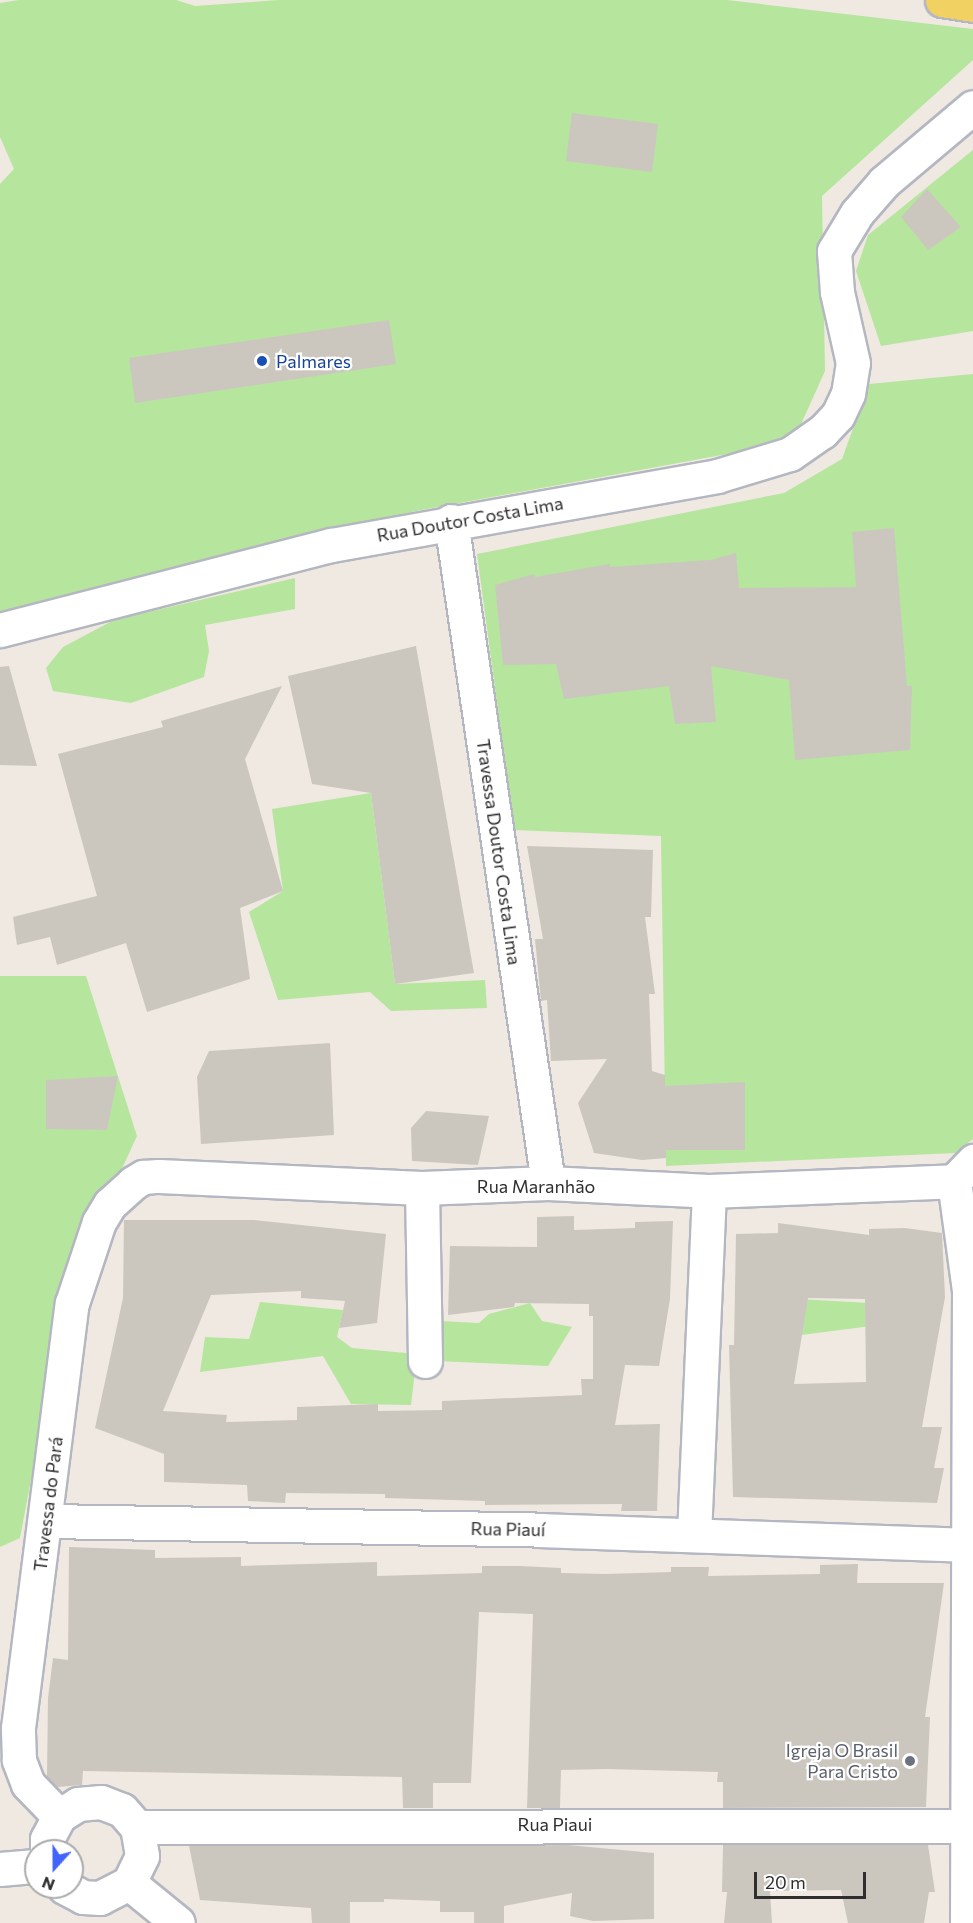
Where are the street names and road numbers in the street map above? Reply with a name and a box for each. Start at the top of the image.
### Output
street label: Rua Doutor Costa Lima [375,492,565,546]
street label: Travessa Doutor Costa Lima [472,738,526,966]
street label: Rua Maranhão [477,1175,595,1197]
street label: Travessa do Pará [29,1435,67,1573]
street label: Rua Piauí [470,1518,546,1540]
street label: Rua Piaui [518,1813,592,1835]

